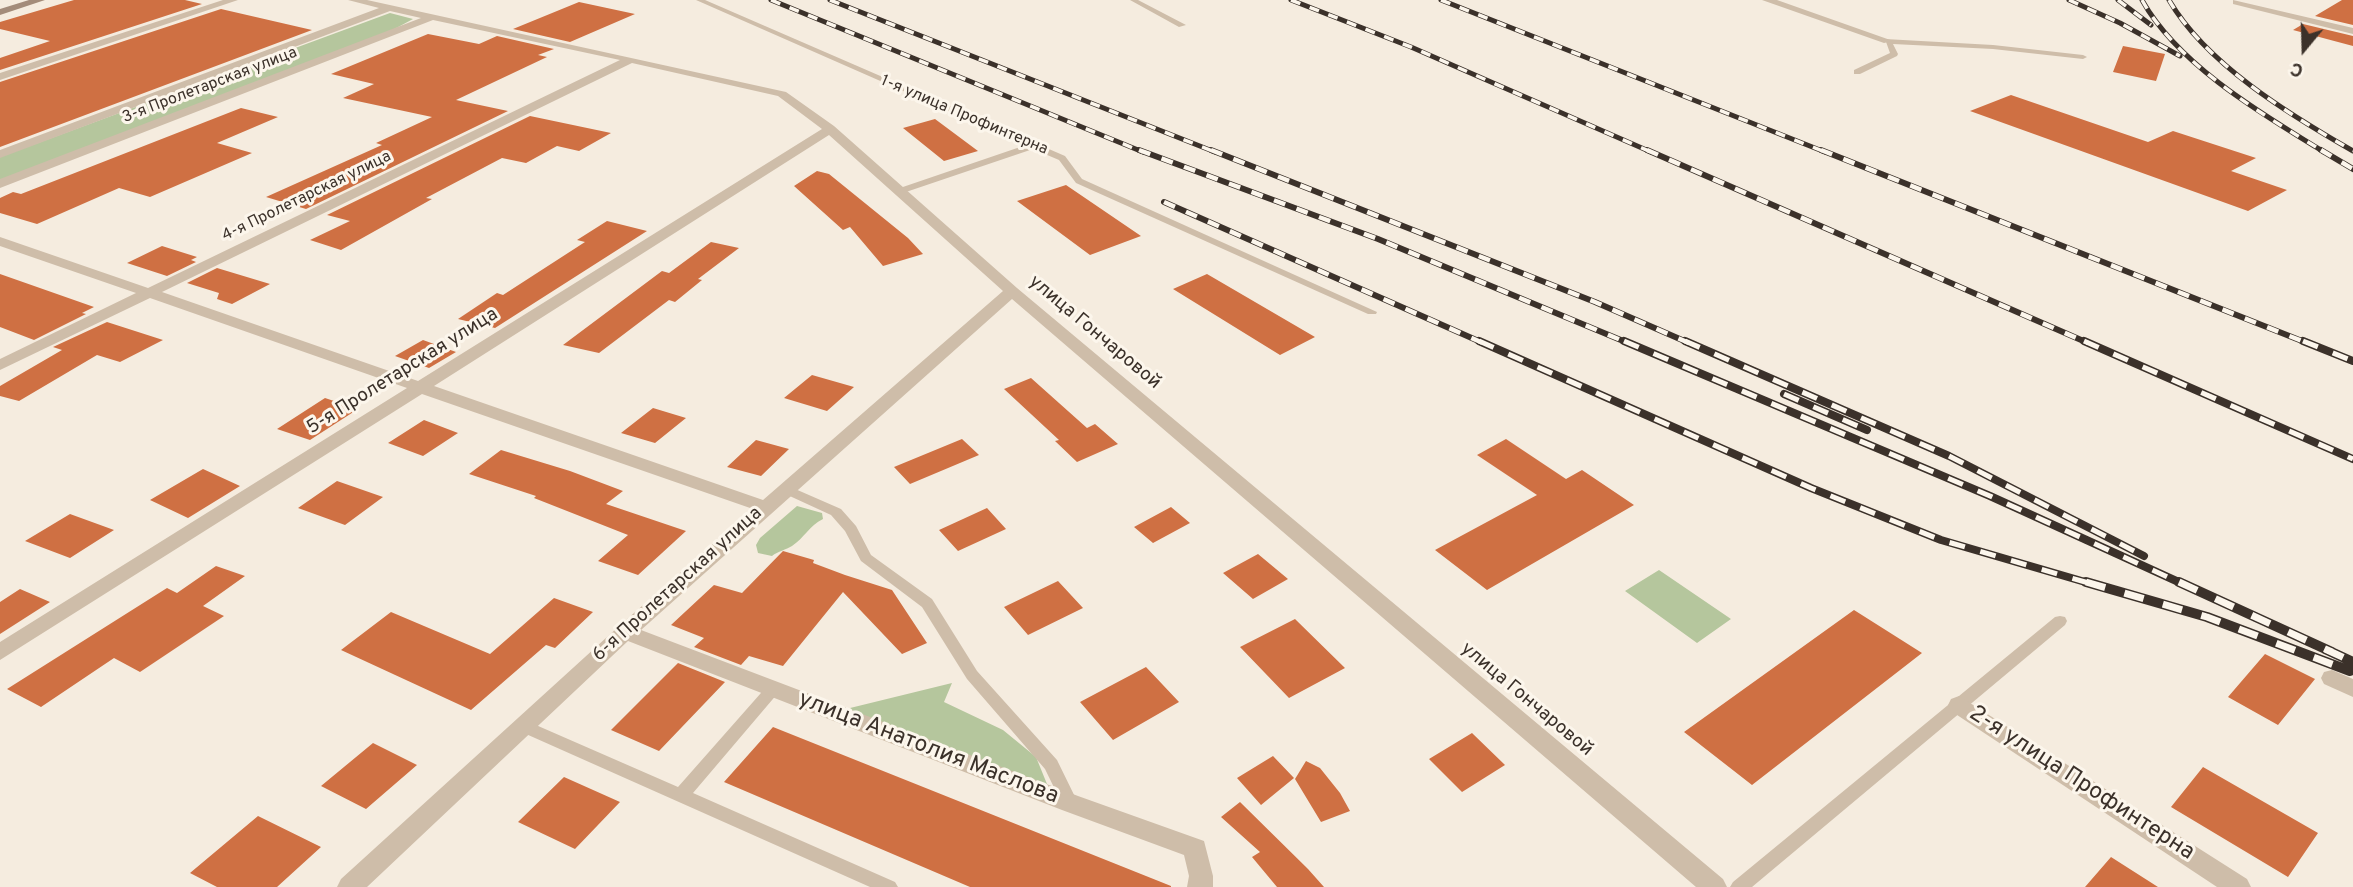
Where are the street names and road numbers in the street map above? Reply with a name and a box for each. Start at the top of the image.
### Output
street label: 3-я Пролетарская улица [120,44,300,128]
street label: 1-я улица Профинтерна [877,72,1051,160]
street label: 4-я Пролетарская улица [219,148,395,246]
street label: улица Гончаровой [1023,271,1165,395]
street label: 5-я Пролетарская улица [303,304,503,440]
street label: 6-я Пролетарская улица [589,503,767,667]
street label: улица Гончаровой [1455,638,1597,762]
street label: улица Анатолия Маслова [794,687,1062,811]
street label: 2-я улица Профинтерна [1963,701,2199,867]

